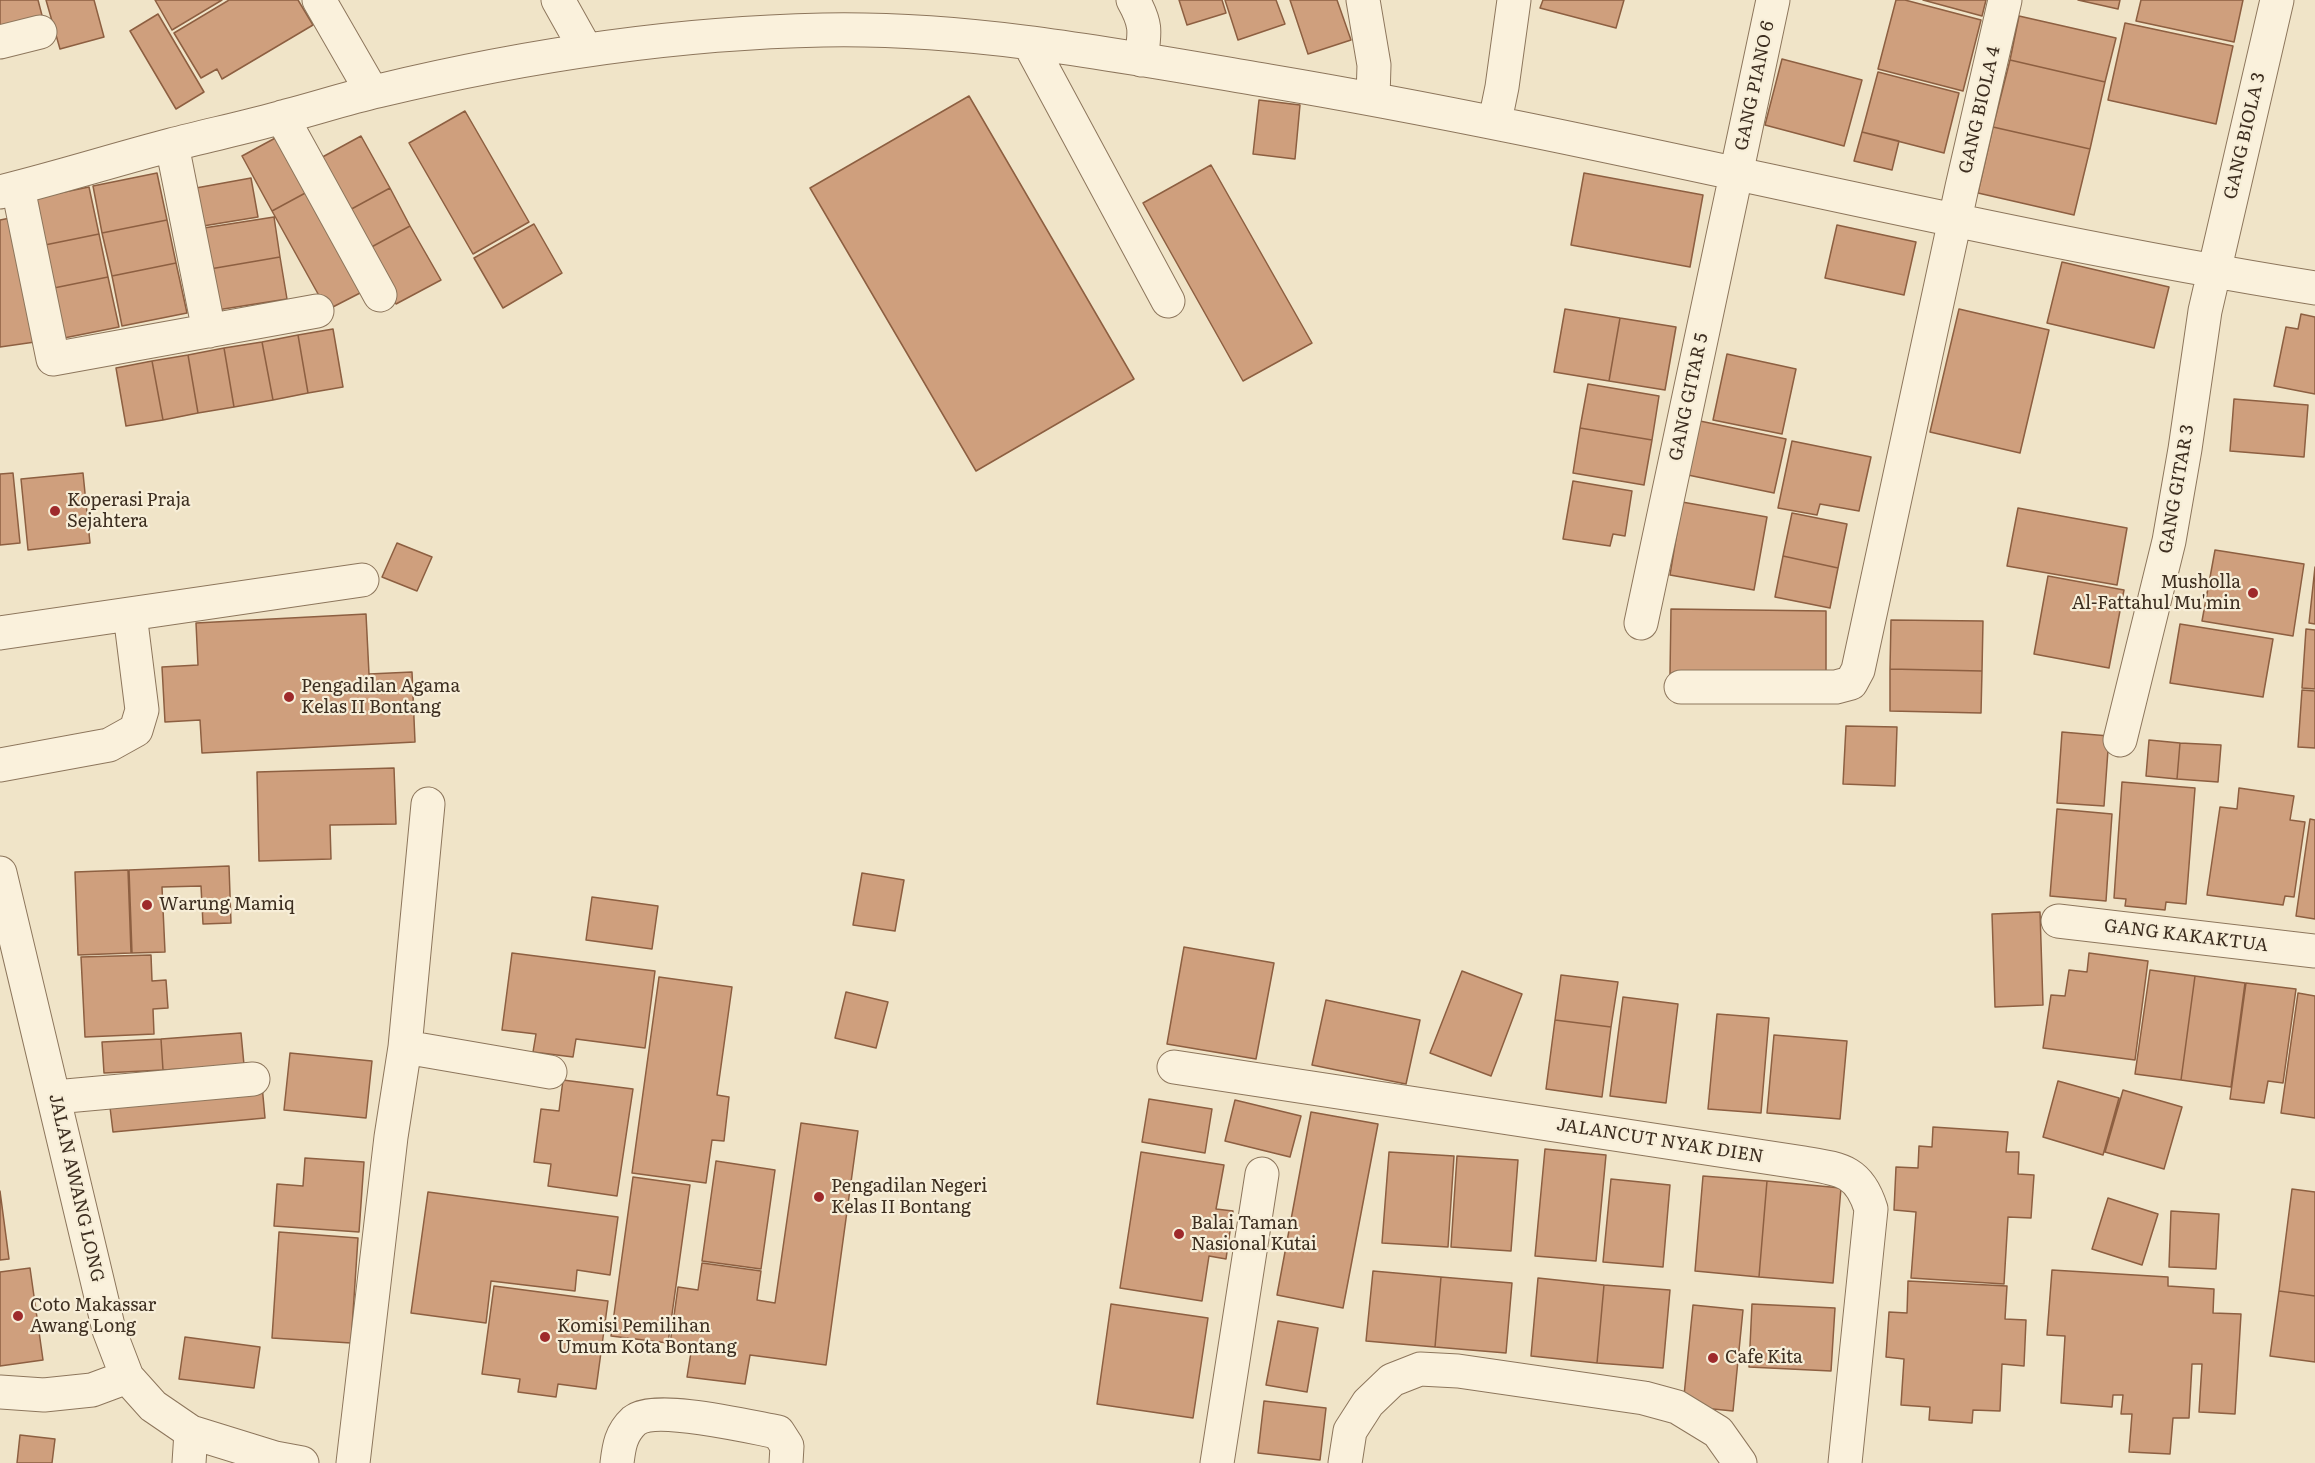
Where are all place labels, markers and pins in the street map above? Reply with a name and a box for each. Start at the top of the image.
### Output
place label: Koperasi Praja Sejahtera [67,490,190,532]
marker: Koperasi Praja Sejahtera [48,504,62,518]
place label: Musholla Al-Fattahul Mu'min [2072,572,2241,614]
marker: Musholla Al-Fattahul Mu'min [2246,586,2260,600]
place label: Pengadilan Agama Kelas II Bontang [301,676,460,718]
marker: Pengadilan Agama Kelas II Bontang [282,690,296,704]
place label: Warung Mamiq [159,894,295,916]
marker: Warung Mamiq [140,898,154,912]
place label: Pengadilan Negeri Kelas II Bontang [831,1176,987,1218]
marker: Pengadilan Negeri Kelas II Bontang [812,1190,826,1204]
place label: Balai Taman Nasional Kutai [1191,1213,1317,1256]
marker: Balai Taman Nasional Kutai [1172,1227,1186,1241]
place label: Coto Makassar Awang Long [30,1295,156,1338]
marker: Coto Makassar Awang Long [11,1309,25,1323]
place label: Komisi Pemilihan Umum Kota Bontang [557,1316,737,1358]
marker: Komisi Pemilihan Umum Kota Bontang [538,1330,552,1344]
place label: Cafe Kita [1725,1347,1803,1369]
marker: Cafe Kita [1706,1351,1720,1365]

